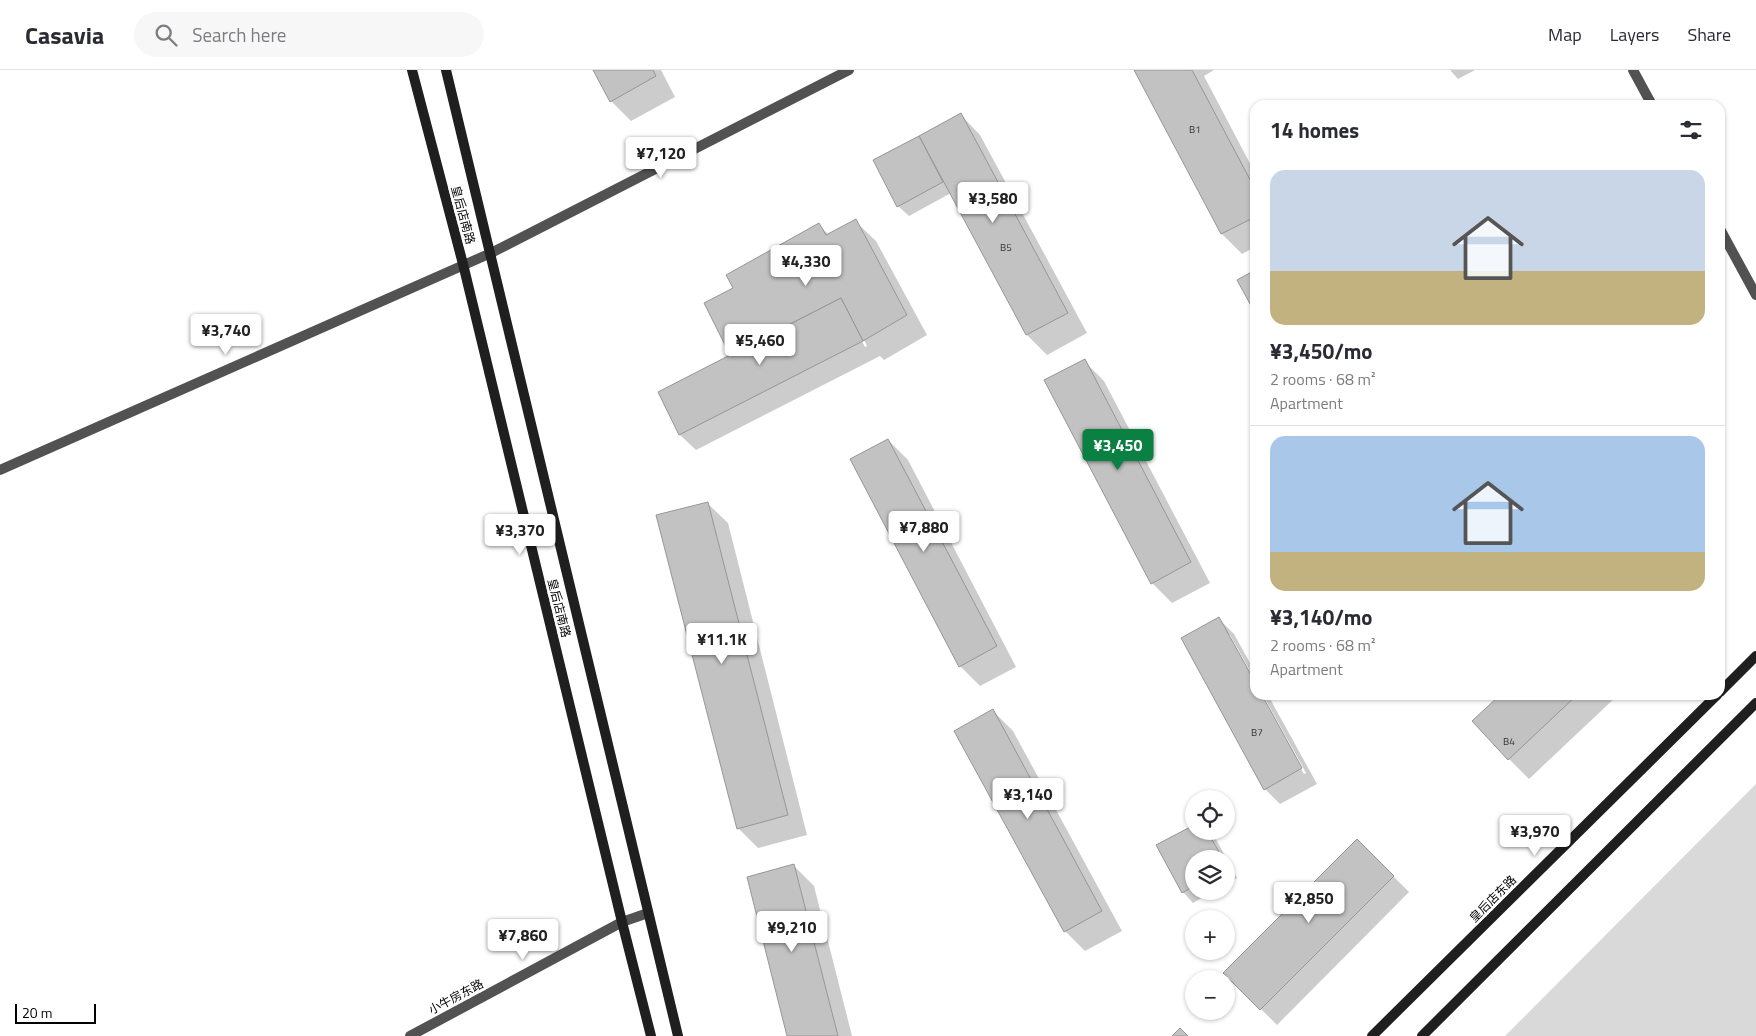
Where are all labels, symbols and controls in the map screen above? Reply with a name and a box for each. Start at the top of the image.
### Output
search box [134,12,484,57]
text: Casavia [25,17,104,53]
text: Search here [192,20,286,49]
icon: search [152,21,180,49]
text: Map [1548,21,1582,48]
text: Layers [1610,21,1659,48]
text: Share [1687,21,1731,48]
text: 14 homes [1270,114,1359,146]
icon: filters [1677,116,1705,144]
house number: B1 [1189,122,1201,137]
pin: ¥7,120 [620,136,702,179]
text: ¥7,120 [636,141,686,165]
pin: ¥3,580 [952,182,1034,224]
street label: 皇后店南路 [447,183,480,246]
text: ¥3,580 [968,186,1018,210]
icon: home [1443,203,1533,293]
house number: B5 [1000,240,1012,255]
pin: ¥4,330 [765,244,847,287]
text: ¥4,330 [781,249,831,273]
pin: ¥3,740 [185,314,267,356]
text: ¥3,740 [201,318,251,342]
pin: ¥5,460 [719,324,801,366]
text: ¥5,460 [735,328,785,352]
text: ¥3,450/mo [1270,335,1372,367]
text: 2 rooms · 68 m² [1270,367,1375,391]
text: Apartment [1270,391,1343,415]
pin: ¥3,450 [1077,428,1159,471]
text: ¥3,450 [1093,433,1143,457]
icon: home [1443,468,1533,558]
pin: ¥7,880 [883,510,965,553]
pin: ¥3,370 [479,514,561,556]
text: ¥7,880 [899,515,949,539]
text: ¥3,370 [495,518,545,542]
street label: 皇后店南路 [543,576,576,639]
text: ¥3,140/mo [1270,601,1372,633]
pin: ¥11.1K [681,622,763,665]
text: ¥11.1K [697,627,747,651]
text: 2 rooms · 68 m² [1270,633,1375,657]
text: Apartment [1270,657,1343,681]
house number: B7 [1251,725,1263,740]
house number: B4 [1503,734,1515,749]
pin: ¥3,140 [987,778,1069,820]
text: ¥3,140 [1003,782,1053,806]
map controls [1185,790,1235,1020]
button: locate [1185,790,1235,840]
pin: ¥3,970 [1494,814,1576,857]
text: ¥3,970 [1510,819,1560,843]
button: layers [1185,850,1235,900]
street label: 皇后店东路 [1465,871,1521,927]
pin: ¥2,850 [1268,882,1350,924]
text: ¥2,850 [1284,886,1334,910]
pin: ¥9,210 [751,910,833,953]
button: + [1185,910,1235,960]
text: ¥9,210 [767,915,817,939]
pin: ¥7,860 [482,918,564,961]
text: ¥7,860 [498,923,548,947]
button: − [1185,970,1235,1020]
street label: 小牛房东路 [425,974,487,1019]
scale bar [15,1001,96,1024]
text: 20 m [22,1002,52,1023]

